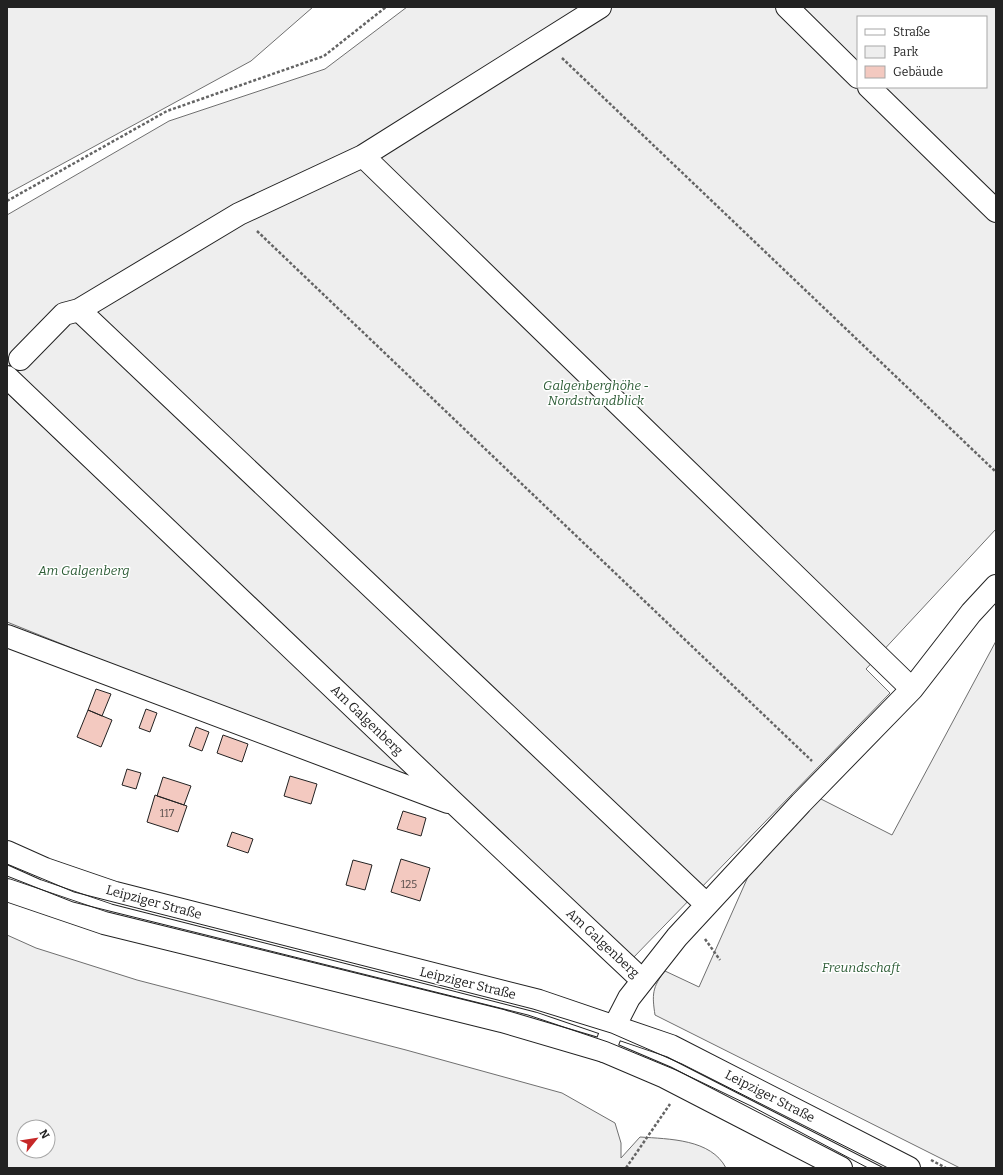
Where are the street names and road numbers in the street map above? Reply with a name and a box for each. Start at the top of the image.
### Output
street label: Am Galgenberg [328,682,406,758]
street label: Leipziger Straße [104,882,204,922]
street label: Am Galgenberg [563,905,643,981]
street label: Leipziger Straße [418,964,518,1002]
street label: Leipziger Straße [723,1067,817,1125]

